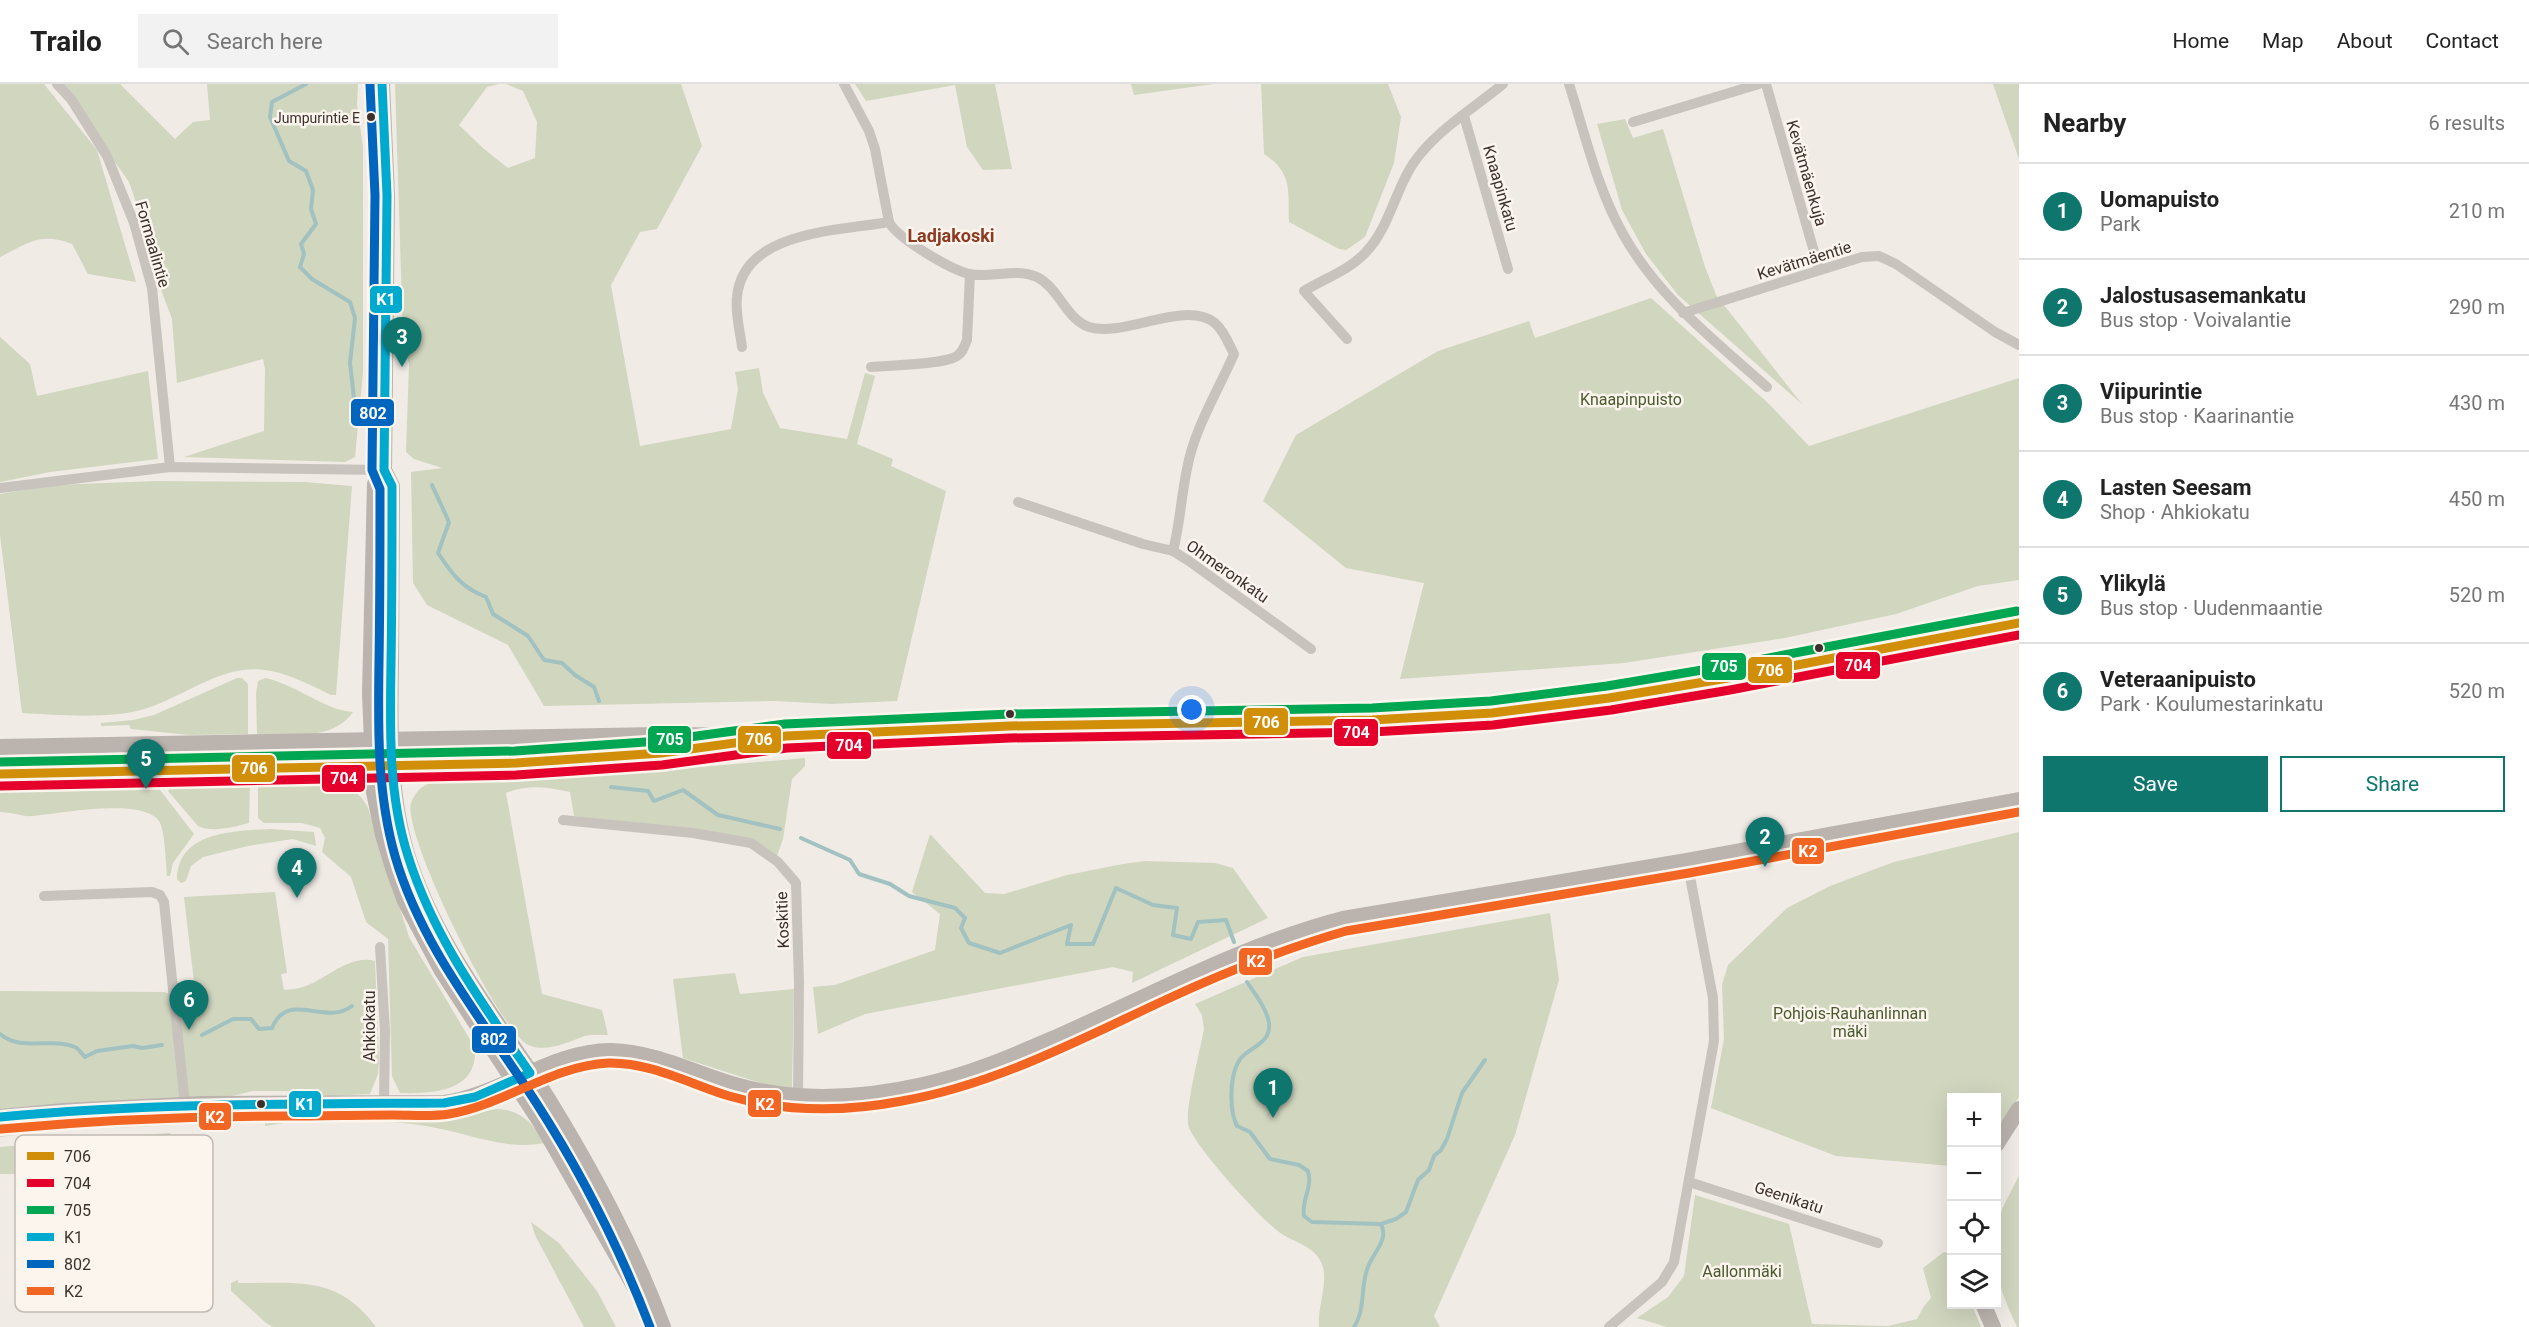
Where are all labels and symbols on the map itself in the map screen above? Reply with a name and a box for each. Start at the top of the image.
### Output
place label: Jumpurintie E [274,110,360,126]
marker: Jumpurintie E [365,111,377,123]
street label: Kevätmäenkuja [1782,118,1831,228]
street label: Knaapinkatu [1479,143,1522,233]
street label: Formaalintie [131,199,174,289]
district label: Ladjakoski [907,225,995,246]
street label: Kevätmäentie [1755,237,1854,284]
line badge: K1 [369,285,403,314]
text: K1 [376,290,396,309]
pin: 3 [382,318,422,367]
park label: Knaapinpuisto [1580,390,1682,409]
line badge: 802 [350,398,395,427]
text: 802 [359,404,387,423]
street label: Ohmeronkatu [1183,536,1273,607]
unlabelled marker [1813,642,1825,654]
line badge: 704 [1835,651,1881,680]
line badge: 705 [1701,652,1747,681]
line badge: 706 [1747,656,1793,684]
text: 704 [1844,656,1872,675]
text: 705 [1710,657,1738,676]
text: 706 [1756,661,1784,680]
your location [1177,695,1206,724]
line badge: 706 [1243,707,1289,736]
unlabelled marker [1004,708,1016,720]
text: 706 [1252,713,1280,732]
line badge: 704 [1333,718,1379,747]
text: 704 [1342,723,1370,742]
line badge: 705 [647,725,692,754]
line badge: 706 [737,725,782,754]
text: 705 [656,730,684,749]
text: 706 [745,730,773,749]
line badge: 704 [826,731,872,760]
text: 704 [835,736,863,755]
pin: 5 [126,740,166,789]
line badge: 706 [231,754,276,783]
text: 706 [240,759,268,778]
line badge: 704 [321,764,366,793]
text: 704 [330,769,358,788]
pin: 2 [1746,818,1784,867]
line badge: K2 [1791,837,1825,865]
text: K2 [1798,842,1818,861]
pin: 4 [278,848,316,898]
street label: Koskitie [772,891,793,949]
line badge: K2 [1238,947,1273,976]
text: K2 [1246,952,1266,971]
pin: 6 [170,980,208,1030]
street label: Ahkiokatu [360,990,379,1062]
park label: Pohjois-Rauhanlinnan mäki [1773,1004,1927,1041]
line badge: 802 [471,1025,517,1054]
text: 802 [480,1030,508,1049]
pin: 1 [1254,1068,1292,1118]
line badge: K2 [747,1089,782,1118]
line badge: K1 [288,1090,322,1118]
text: K1 [295,1095,315,1114]
text: K2 [755,1095,775,1114]
unlabelled marker [255,1098,267,1110]
line badge: K2 [198,1102,232,1131]
text: K2 [205,1108,225,1127]
legend [15,1135,213,1312]
text: 706 [64,1147,91,1166]
text: 704 [64,1174,91,1193]
street label: Geenikatu [1752,1177,1826,1218]
text: 705 [64,1201,91,1220]
text: K1 [64,1228,83,1247]
text: 802 [64,1255,91,1274]
park label: Aallonmäki [1702,1262,1782,1281]
text: K2 [64,1282,83,1301]

